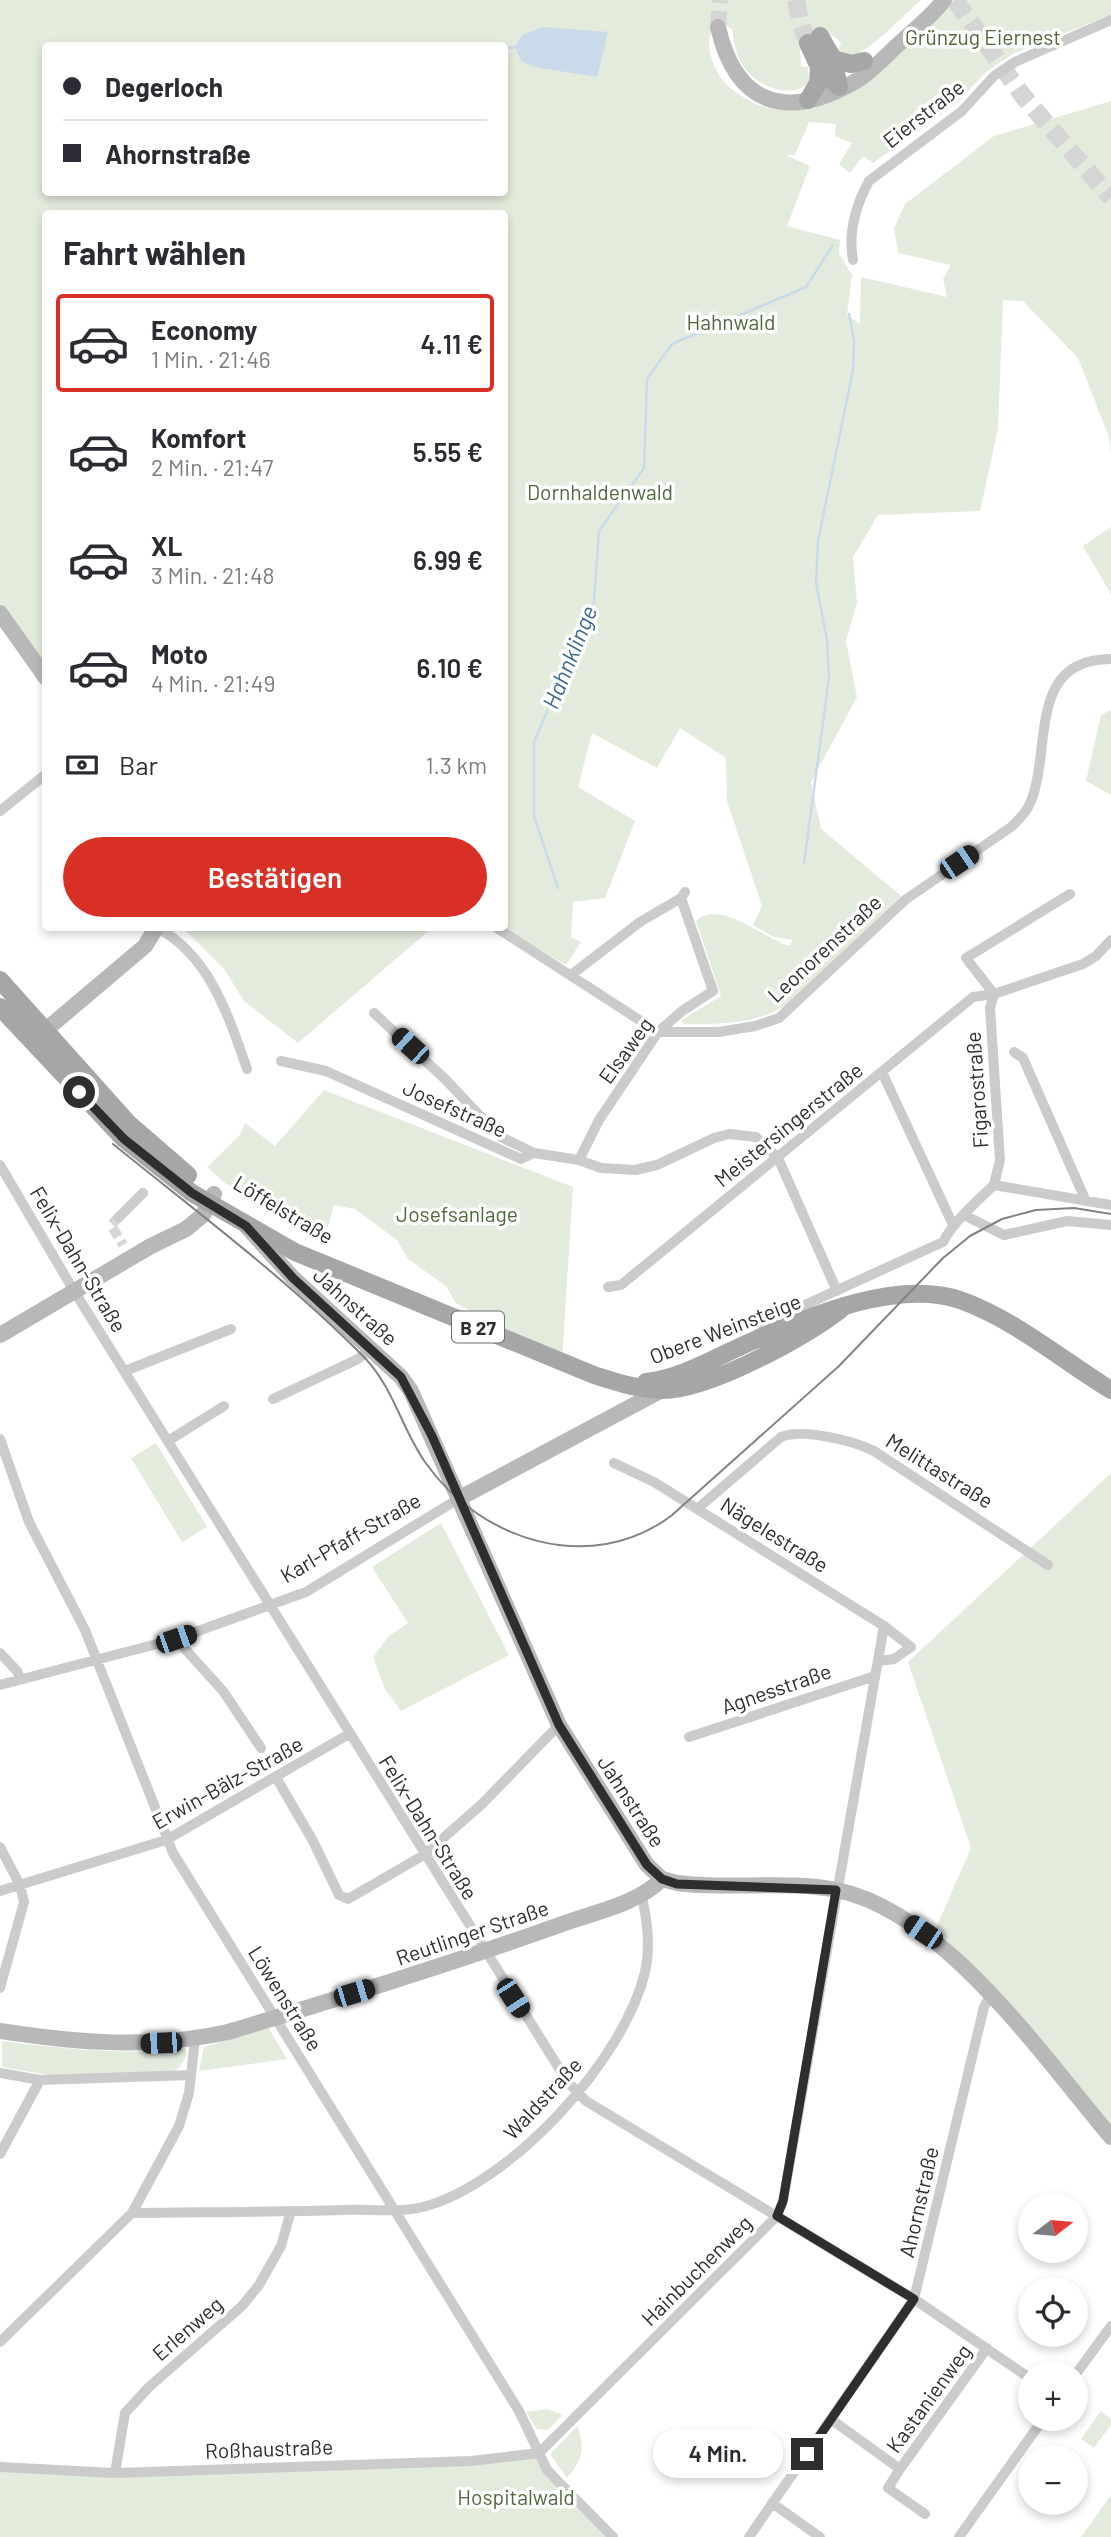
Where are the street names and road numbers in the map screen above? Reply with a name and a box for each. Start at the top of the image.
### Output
street label: Eierstraße [878,74,968,152]
street label: Leonorenstraße [762,889,886,1007]
street label: Elsaweg [593,1012,657,1088]
street label: Figarostraße [959,1031,993,1149]
street label: Meistersingerstraße [709,1057,867,1191]
street label: Josefstraße [399,1074,511,1142]
street label: Löffelstraße [230,1169,338,1249]
street label: Felix-Dahn-Straße [26,1182,132,1336]
street label: Jahnstraße [309,1262,403,1350]
street label: Obere Weinsteige [646,1288,804,1368]
road number: B 27 [452,1312,504,1343]
street label: Melittastraße [882,1427,998,1513]
street label: Karl-Pfaff-Straße [275,1487,425,1587]
street label: Nägelestraße [717,1491,833,1577]
street label: Agnesstraße [718,1658,834,1718]
street label: Erwin-Bälz-Straße [147,1730,307,1834]
street label: Felix-Dahn-Straße [374,1750,484,1904]
street label: Jahnstraße [593,1750,671,1852]
street label: Reutlinger Straße [392,1894,552,1970]
street label: Löwenstraße [244,1941,328,2055]
street label: Waldstraße [498,2052,586,2144]
street label: Ahornstraße [893,2144,943,2260]
street label: Hainbuchenweg [636,2210,756,2330]
street label: Erlenweg [147,2291,227,2365]
street label: Kastanienweg [880,2339,976,2457]
street label: Roßhaustraße [205,2433,333,2463]

